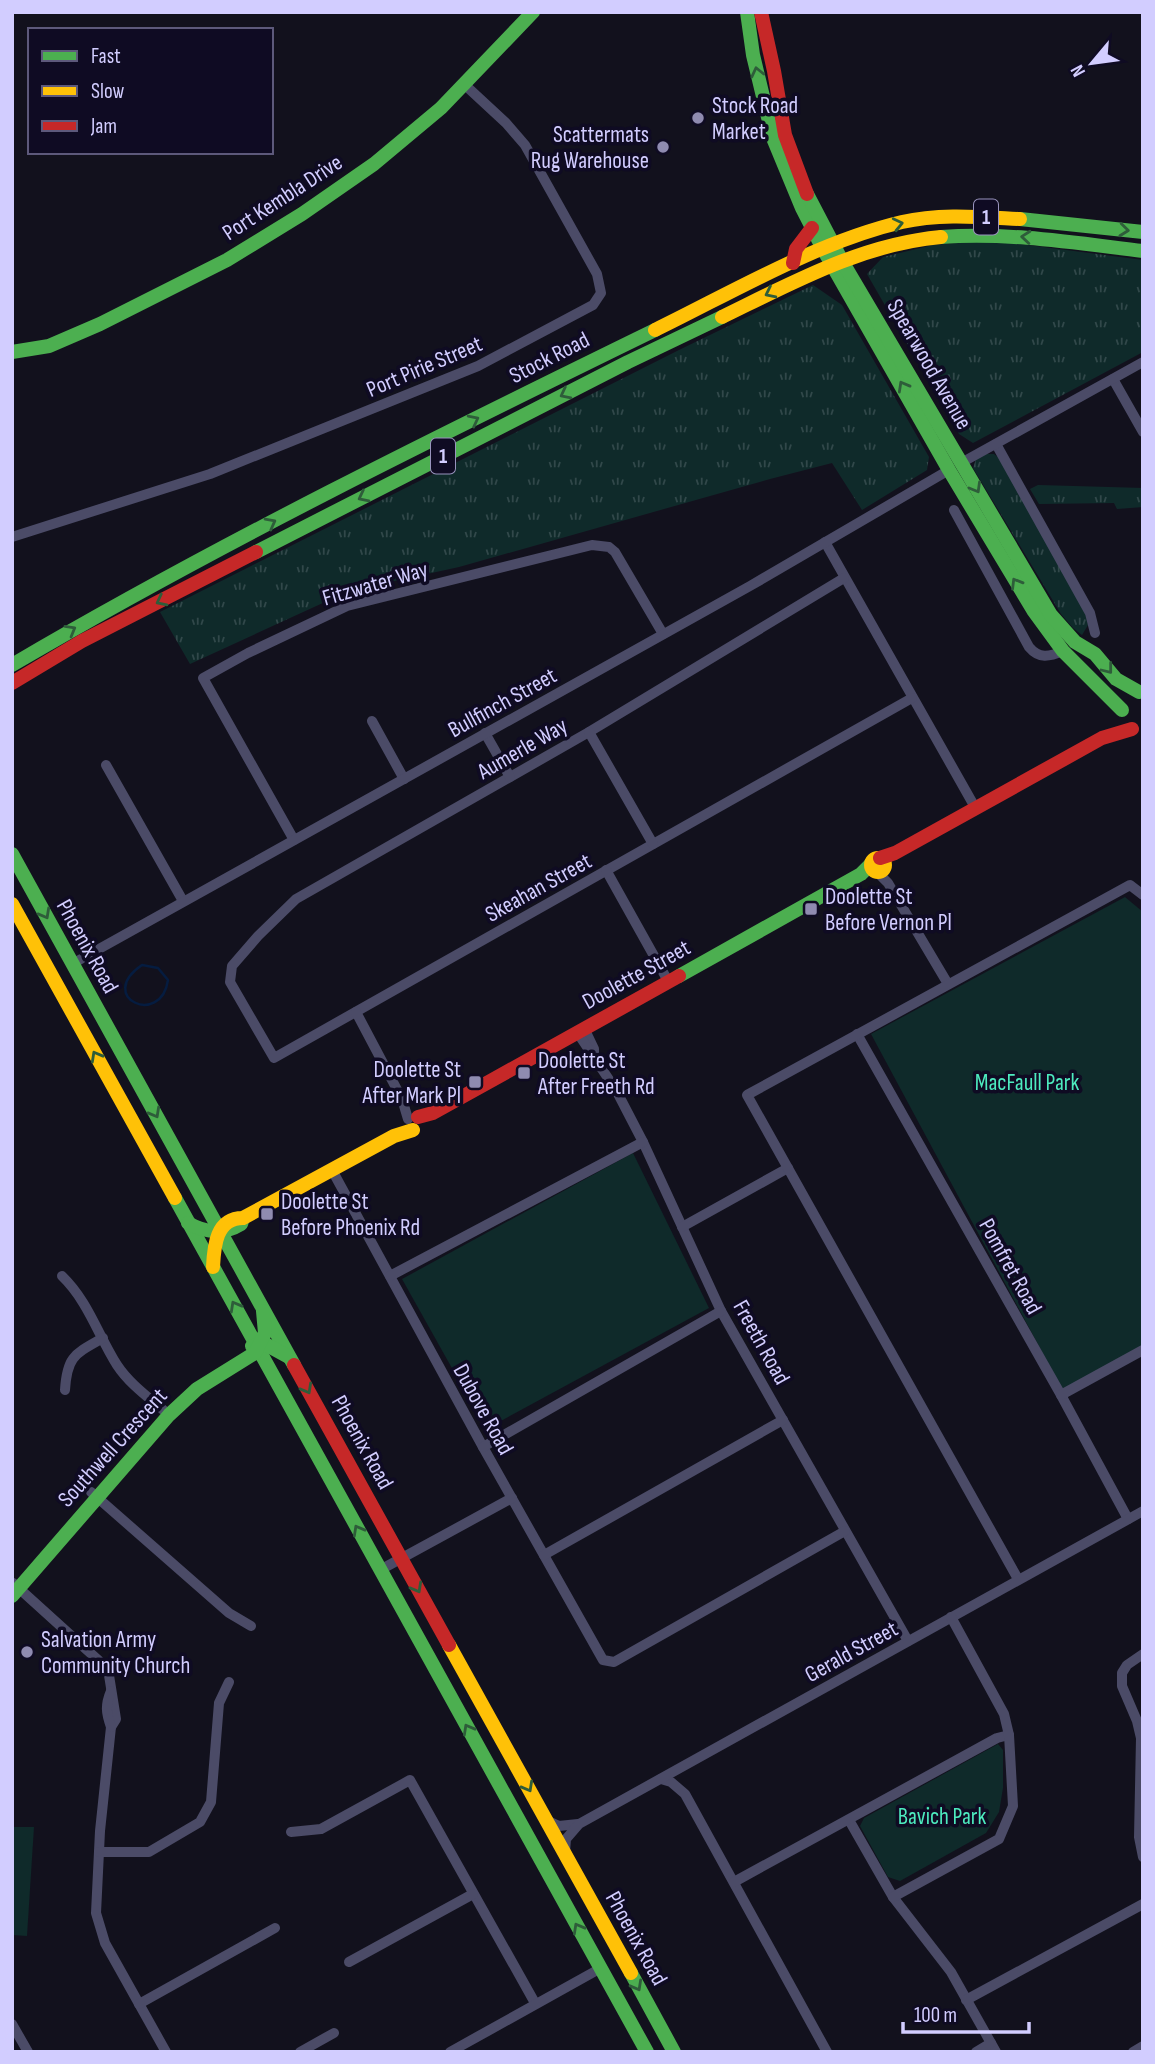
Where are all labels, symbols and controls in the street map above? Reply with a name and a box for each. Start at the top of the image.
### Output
legend [28,28,273,154]
north arrow [1057,28,1127,98]
text: Fast [91,44,121,69]
text: N [1066,60,1091,81]
one-way arrow [751,66,765,78]
text: Slow [91,79,125,104]
place label: Stock Road Market [712,92,798,146]
marker: Stock Road Market [690,110,706,126]
text: Jam [90,114,117,139]
place label: Scattermats Rug Warehouse [531,121,649,175]
marker: Scattermats Rug Warehouse [655,139,671,155]
street label: Port Kembla Drive [217,149,348,247]
road number: 1 [974,200,998,234]
one-way arrow [892,218,904,232]
one-way arrow [1119,222,1130,237]
one-way arrow [1021,230,1032,245]
one-way arrow [765,285,777,299]
street label: Spearwood Avenue [881,294,978,435]
street label: Stock Road [505,326,594,390]
street label: Port Pirie Street [362,330,487,404]
one-way arrow [898,381,911,394]
one-way arrow [560,385,573,399]
one-way arrow [467,414,479,428]
road number: 1 [431,438,455,474]
one-way arrow [968,481,981,493]
one-way arrow [358,488,370,502]
one-way arrow [264,518,276,531]
street label: Fitzwater Way [319,556,431,612]
one-way arrow [1011,578,1024,591]
one-way arrow [155,593,168,606]
one-way arrow [63,625,76,638]
street label: Bullfinch Street [443,662,562,744]
one-way arrow [1100,662,1113,674]
street label: Aumerle Way [472,712,573,786]
street label: Skeahan Street [480,847,596,929]
place label: Doolette St Before Vernon Pl [825,883,952,937]
street label: Phoenix Road [50,895,124,998]
marker: Doolette St Before Vernon Pl [803,901,819,917]
one-way arrow [37,907,50,919]
street label: Doolette Street [578,934,695,1016]
place label: Doolette St After Freeth Rd [537,1047,655,1101]
one-way arrow [91,1050,104,1063]
place label: Doolette St After Mark Pl [362,1056,461,1110]
marker: Doolette St After Freeth Rd [516,1065,532,1081]
park label: MacFaull Park [975,1069,1079,1097]
marker: Doolette St After Mark Pl [467,1074,483,1090]
one-way arrow [147,1106,160,1119]
place label: Doolette St Before Phoenix Rd [281,1188,420,1242]
marker: Doolette St Before Phoenix Rd [259,1206,275,1222]
street label: Pomfret Road [972,1214,1048,1319]
street label: Freeth Road [727,1295,796,1390]
one-way arrow [230,1301,243,1313]
street label: Dubove Road [447,1359,520,1460]
street label: Southwell Crescent [52,1382,173,1513]
one-way arrow [299,1382,312,1394]
street label: Phoenix Road [325,1391,399,1494]
one-way arrow [353,1524,366,1537]
one-way arrow [409,1581,422,1593]
street label: Gerald Street [800,1615,903,1689]
place label: Salvation Army Community Church [41,1626,190,1680]
marker: Salvation Army Community Church [19,1644,35,1660]
one-way arrow [463,1723,476,1736]
one-way arrow [520,1780,533,1792]
park label: Bavich Park [898,1803,986,1831]
street label: Phoenix Road [599,1887,673,1990]
one-way arrow [573,1922,586,1935]
one-way arrow [629,1979,643,1992]
scale bar [903,1990,1029,2034]
text: 100 m [914,2003,957,2028]

